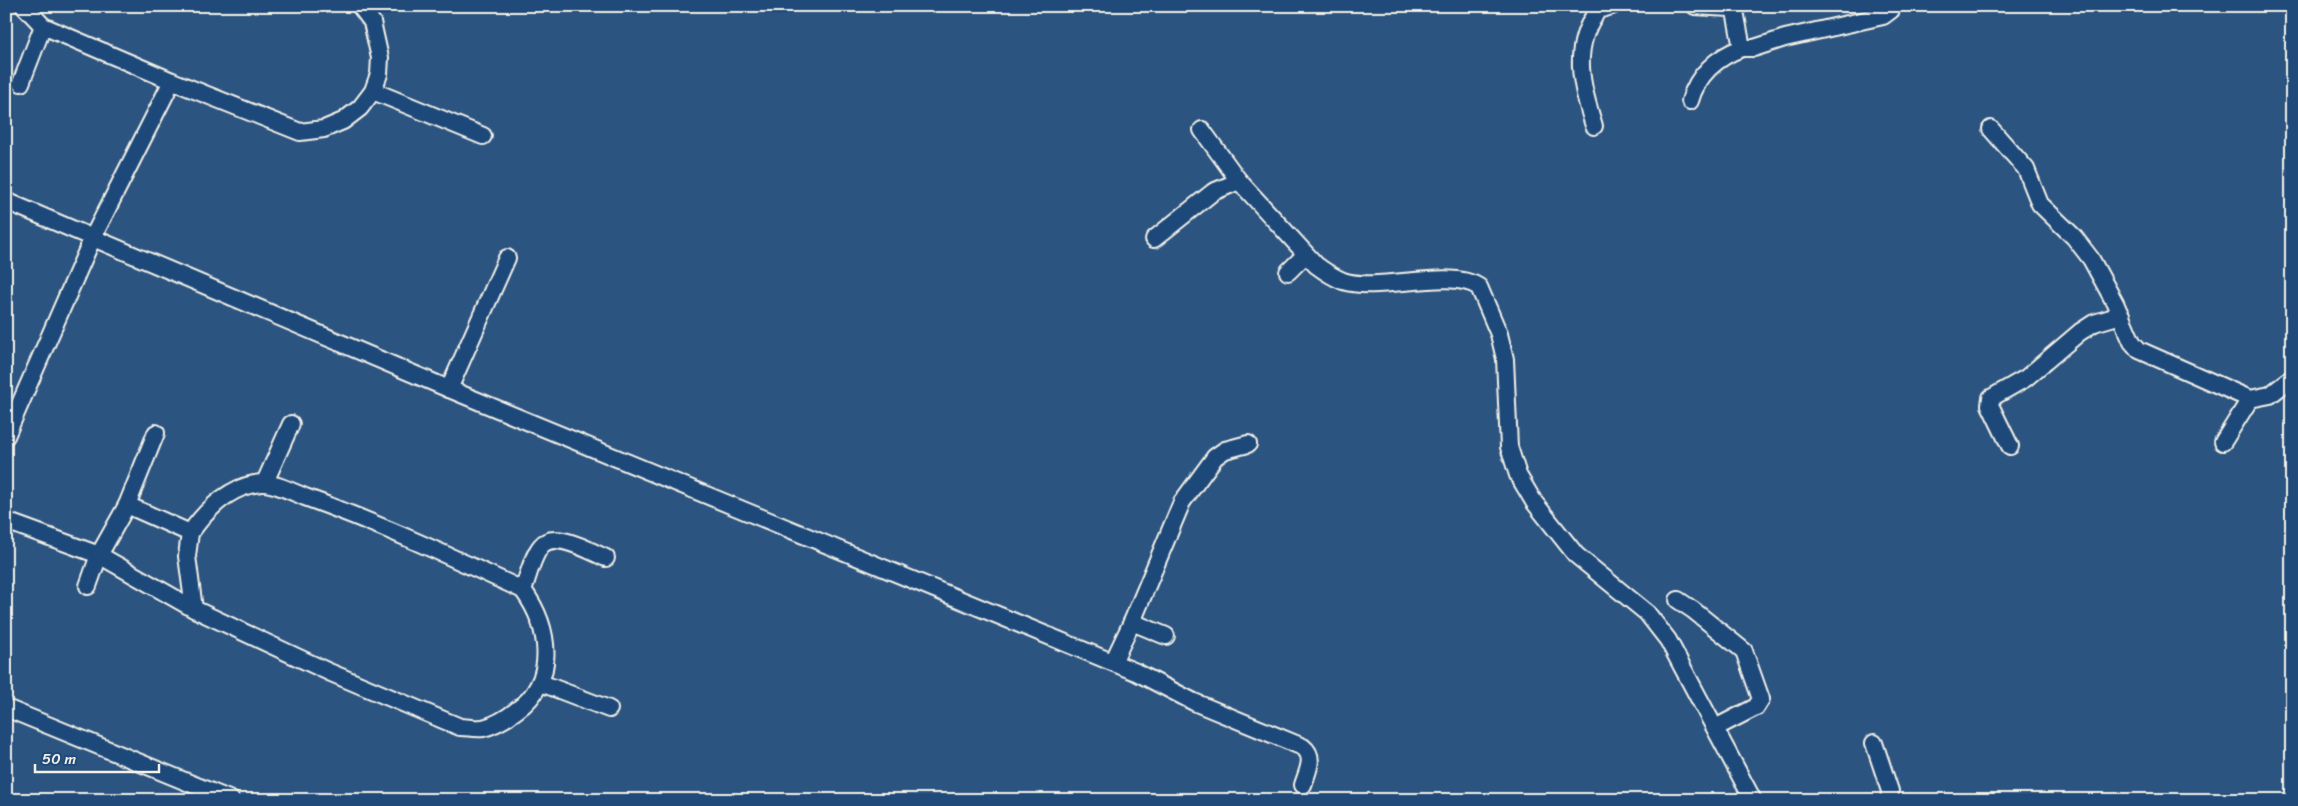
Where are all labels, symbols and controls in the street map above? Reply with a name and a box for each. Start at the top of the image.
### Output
scale bar [35,741,159,773]
text: 50 m [42,746,77,772]

